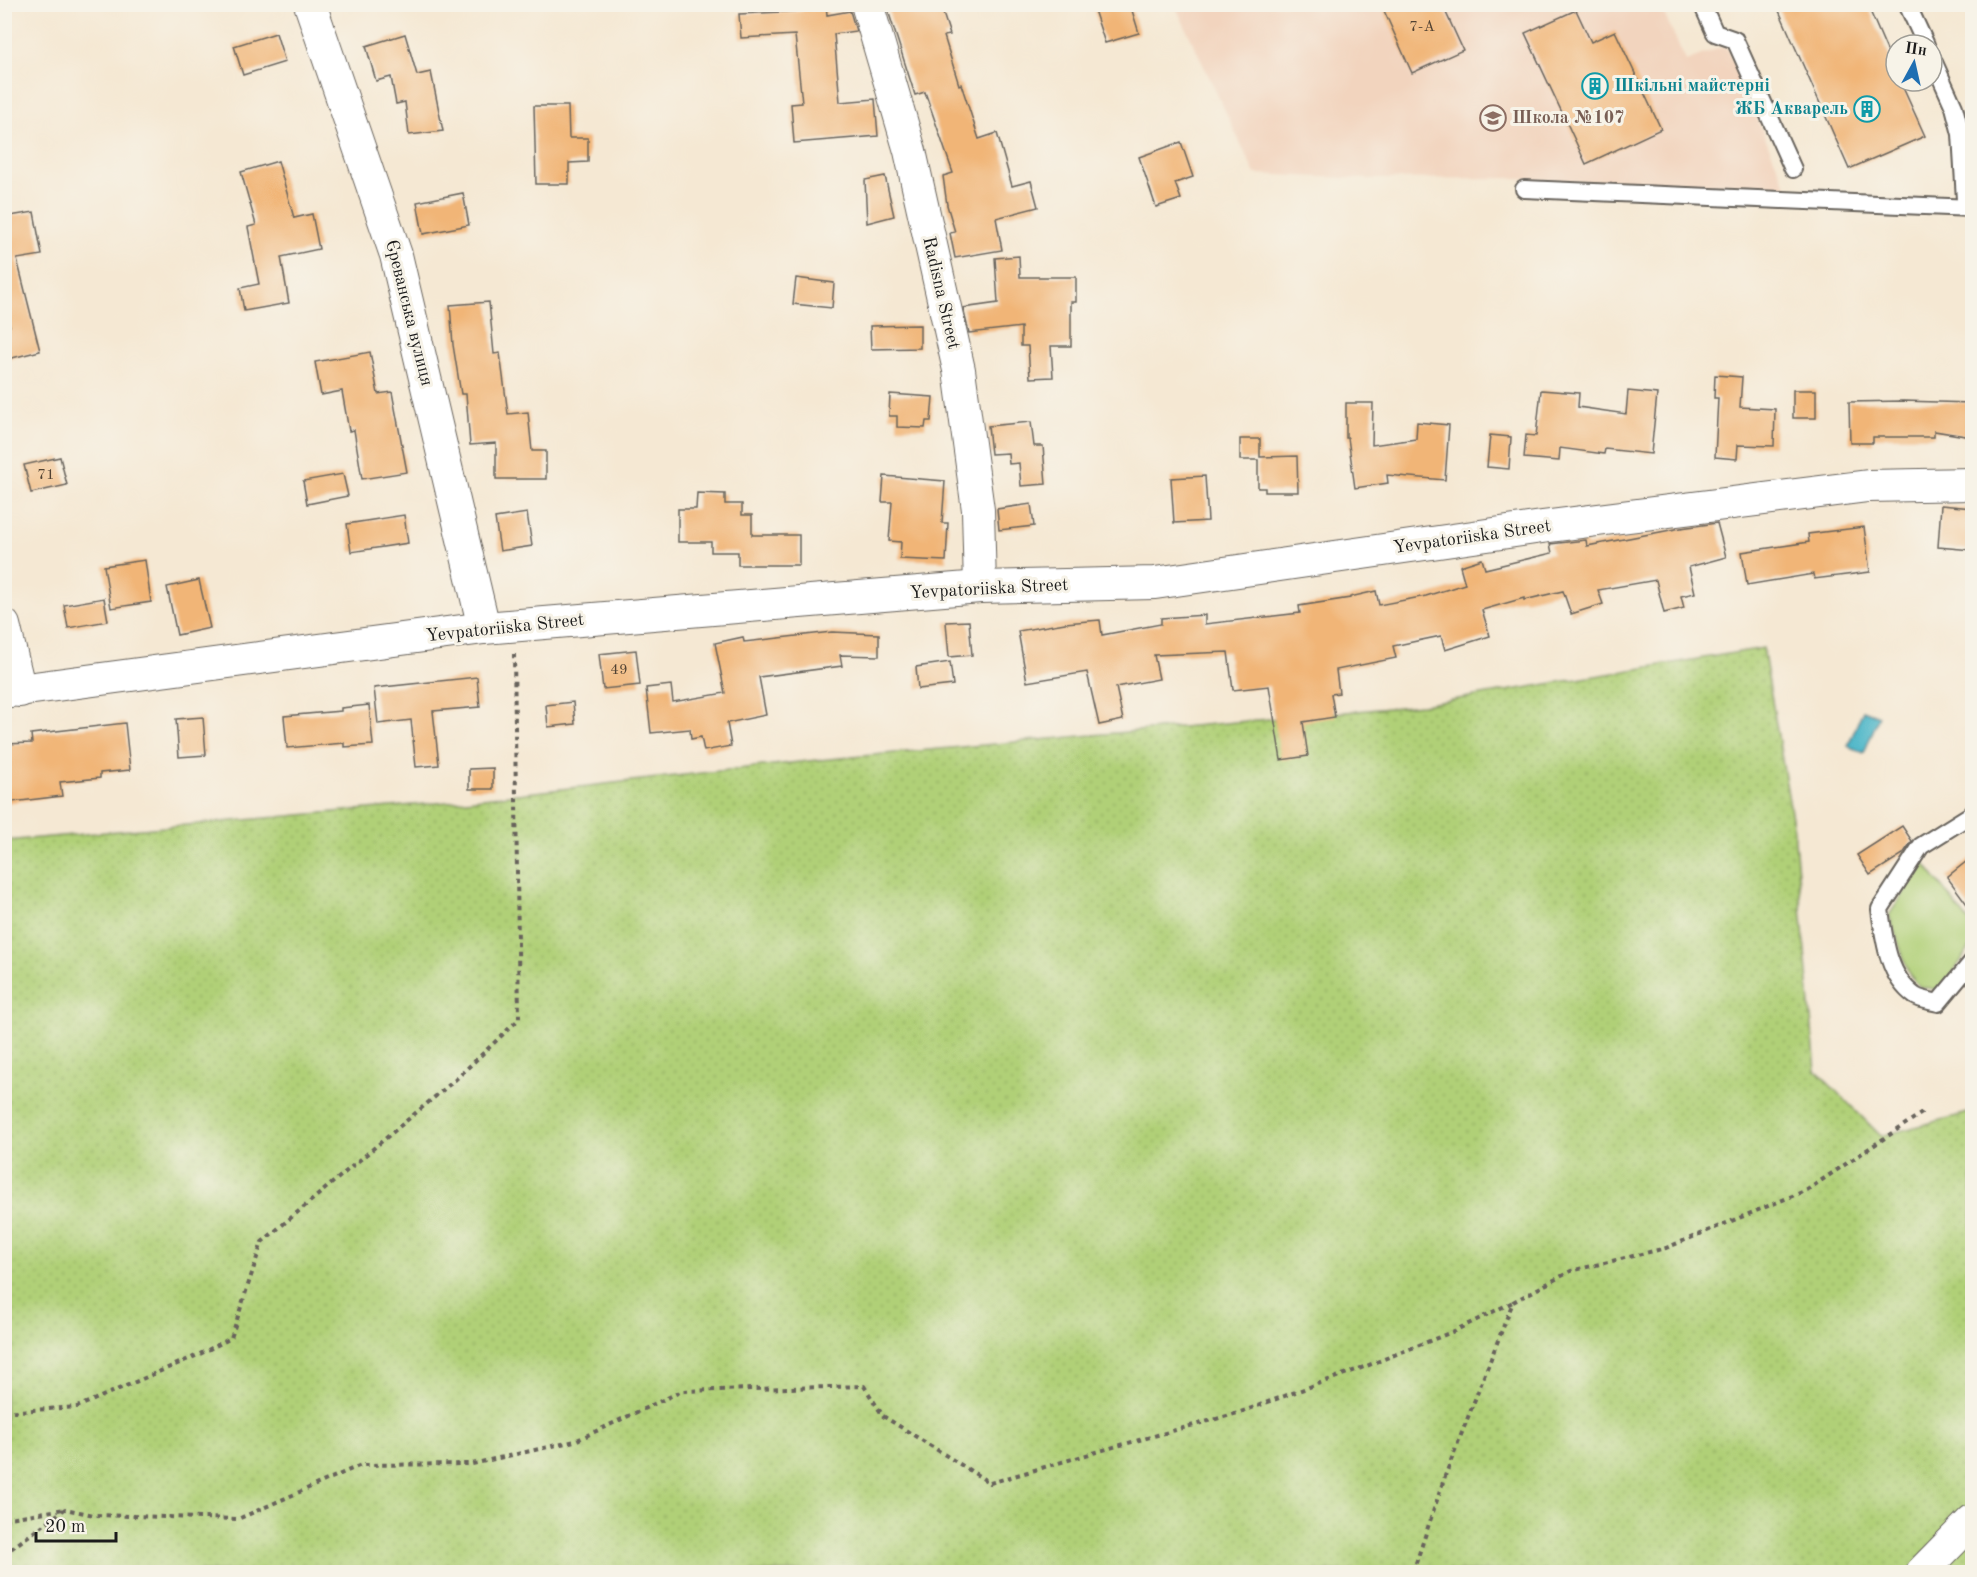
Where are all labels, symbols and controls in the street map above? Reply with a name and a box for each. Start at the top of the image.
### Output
house number: 7-А [1409,20,1435,35]
north arrow [1884,33,1944,93]
text: Пн [1904,41,1928,60]
building icon: Шкільні майстерні [1580,71,1610,101]
place label: Шкільні майстерні [1614,77,1770,95]
building icon: ЖБ Акварель [1852,94,1882,124]
place label: ЖБ Акварель [1735,100,1848,118]
school or university icon: Школа №107 [1478,103,1508,133]
place label: Школа №107 [1512,109,1625,127]
street label: Radisna Street [919,235,963,351]
street label: Єреванська вулиця [382,238,436,388]
house number: 71 [37,468,55,483]
street label: Yevpatoriiska Street [1392,517,1552,557]
street label: Yevpatoriiska Street [909,576,1069,602]
street label: Yevpatoriiska Street [425,611,585,645]
house number: 49 [610,663,628,678]
scale bar [36,1505,116,1543]
text: 20 m [45,1518,85,1536]

